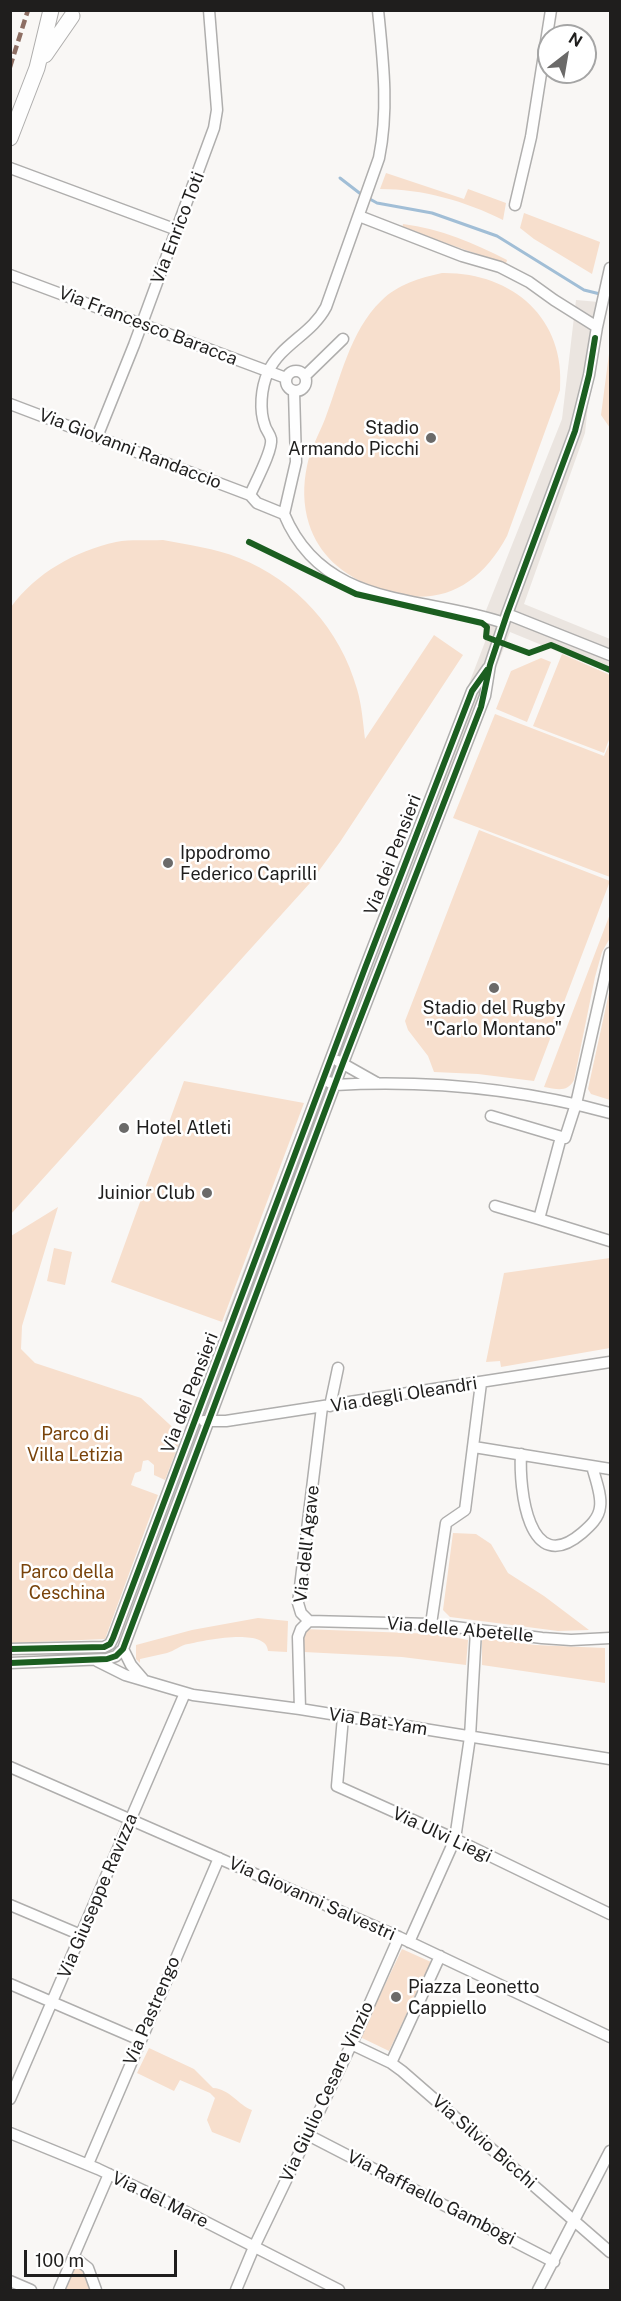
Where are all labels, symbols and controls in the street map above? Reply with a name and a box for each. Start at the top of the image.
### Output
north arrow [537,24,597,84]
text: N [565,28,586,51]
street label: Via Enrico Toti [147,169,209,287]
street label: Via Francesco Baracca [55,282,241,370]
street label: Via Giovanni Randaccio [36,404,224,494]
place label: Stadio Armando Picchi [288,417,419,460]
marker: Stadio Armando Picchi [424,431,438,445]
street label: Via dei Pensieri [360,792,426,918]
place label: Ippodromo Federico Caprilli [180,842,317,884]
marker: Ippodromo Federico Caprilli [161,856,175,870]
marker: Stadio del Rugby "Carlo Montano" [487,981,501,995]
place label: Stadio del Rugby "Carlo Montano" [422,997,566,1040]
place label: Hotel Atleti [136,1117,231,1139]
marker: Hotel Atleti [117,1121,131,1135]
place label: Juinior Club [98,1182,195,1204]
marker: Juinior Club [200,1186,214,1200]
street label: Via dei Pensieri [157,1330,223,1456]
street label: Via degli Oleandri [329,1373,479,1417]
park label: Parco di Villa Letizia [27,1423,123,1466]
street label: Via dell'Agave [290,1484,324,1604]
park label: Parco della Ceschina [20,1561,114,1604]
street label: Via delle Abetelle [386,1613,534,1647]
street label: Via Bat-Yam [327,1704,429,1740]
street label: Via Ulvi Liegi [389,1803,495,1867]
street label: Via Giuseppe Ravizza [53,1810,143,1982]
street label: Via Giovanni Salvestri [225,1852,399,1946]
street label: Via Pastrengo [119,1953,185,2069]
place label: Piazza Leonetto Cappiello [408,1976,539,2018]
marker: Piazza Leonetto Cappiello [389,1990,403,2004]
street label: Via Giulio Cesare Vinzio [276,1998,378,2186]
street label: Via Silvio Bicchi [427,2091,541,2193]
street label: Via Raffaello Gambogi [343,2146,519,2250]
street label: Via del Mare [108,2167,212,2233]
scale bar [27,2238,180,2276]
text: 100 m [35,2250,84,2271]

